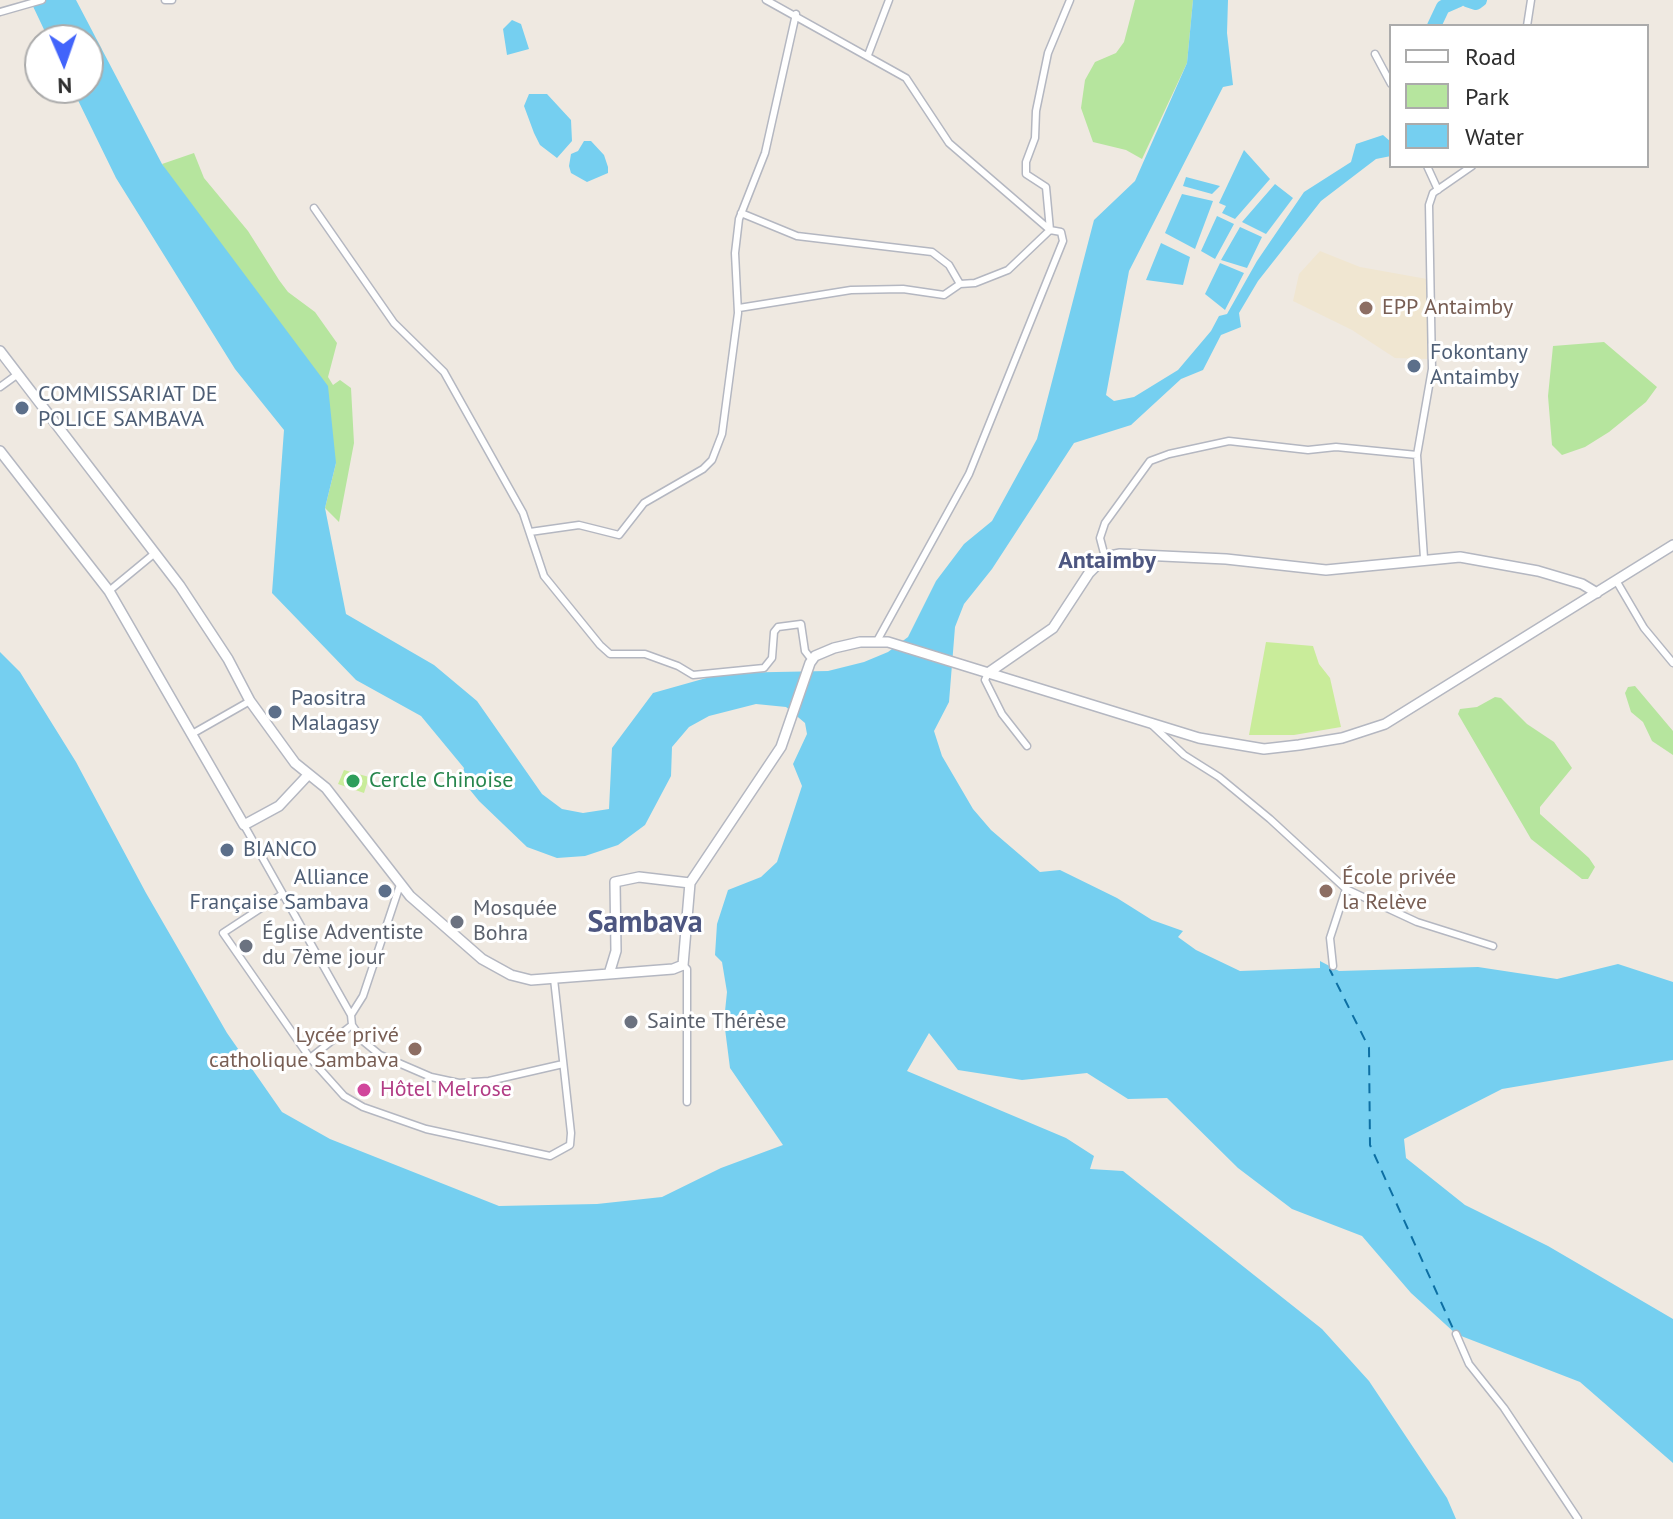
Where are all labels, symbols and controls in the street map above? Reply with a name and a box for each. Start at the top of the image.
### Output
north arrow [24,24,104,104]
legend [1389,24,1649,168]
text: Road [1465,41,1516,72]
text: N [57,72,72,100]
text: Park [1465,81,1509,112]
text: Water [1465,121,1524,152]
place label: EPP Antaimby [1382,295,1513,321]
marker: EPP Antaimby [1357,299,1375,317]
place label: Fokontany Antaimby [1430,340,1528,392]
marker: Fokontany Antaimby [1405,357,1423,375]
place label: COMMISSARIAT DE POLICE SAMBAVA [38,382,218,434]
marker: COMMISSARIAT DE POLICE SAMBAVA [13,399,31,417]
district label: Antaimby [1058,547,1156,575]
place label: Paositra Malagasy [291,686,379,738]
marker: Paositra Malagasy [266,703,284,721]
place label: Cercle Chinoise [369,768,513,794]
marker: Cercle Chinoise [344,772,362,790]
place label: BIANCO [243,837,317,863]
marker: BIANCO [218,841,236,859]
place label: Alliance Française Sambava [189,865,369,916]
place label: École privée la Relève [1342,865,1456,916]
marker: Alliance Française Sambava [376,882,394,900]
marker: École privée la Relève [1317,882,1335,900]
place label: Mosquée Bohra [473,896,557,948]
district label: Sambava [587,905,703,941]
marker: Mosquée Bohra [448,913,466,931]
place label: Église Adventiste du 7ème jour [262,920,424,972]
marker: Église Adventiste du 7ème jour [237,937,255,955]
place label: Sainte Thérèse [647,1009,786,1035]
marker: Sainte Thérèse [622,1013,640,1031]
place label: Lycée privé catholique Sambava [209,1023,399,1074]
marker: Lycée privé catholique Sambava [406,1040,424,1058]
place label: Hôtel Melrose [380,1077,512,1103]
marker: Hôtel Melrose [355,1081,373,1099]

